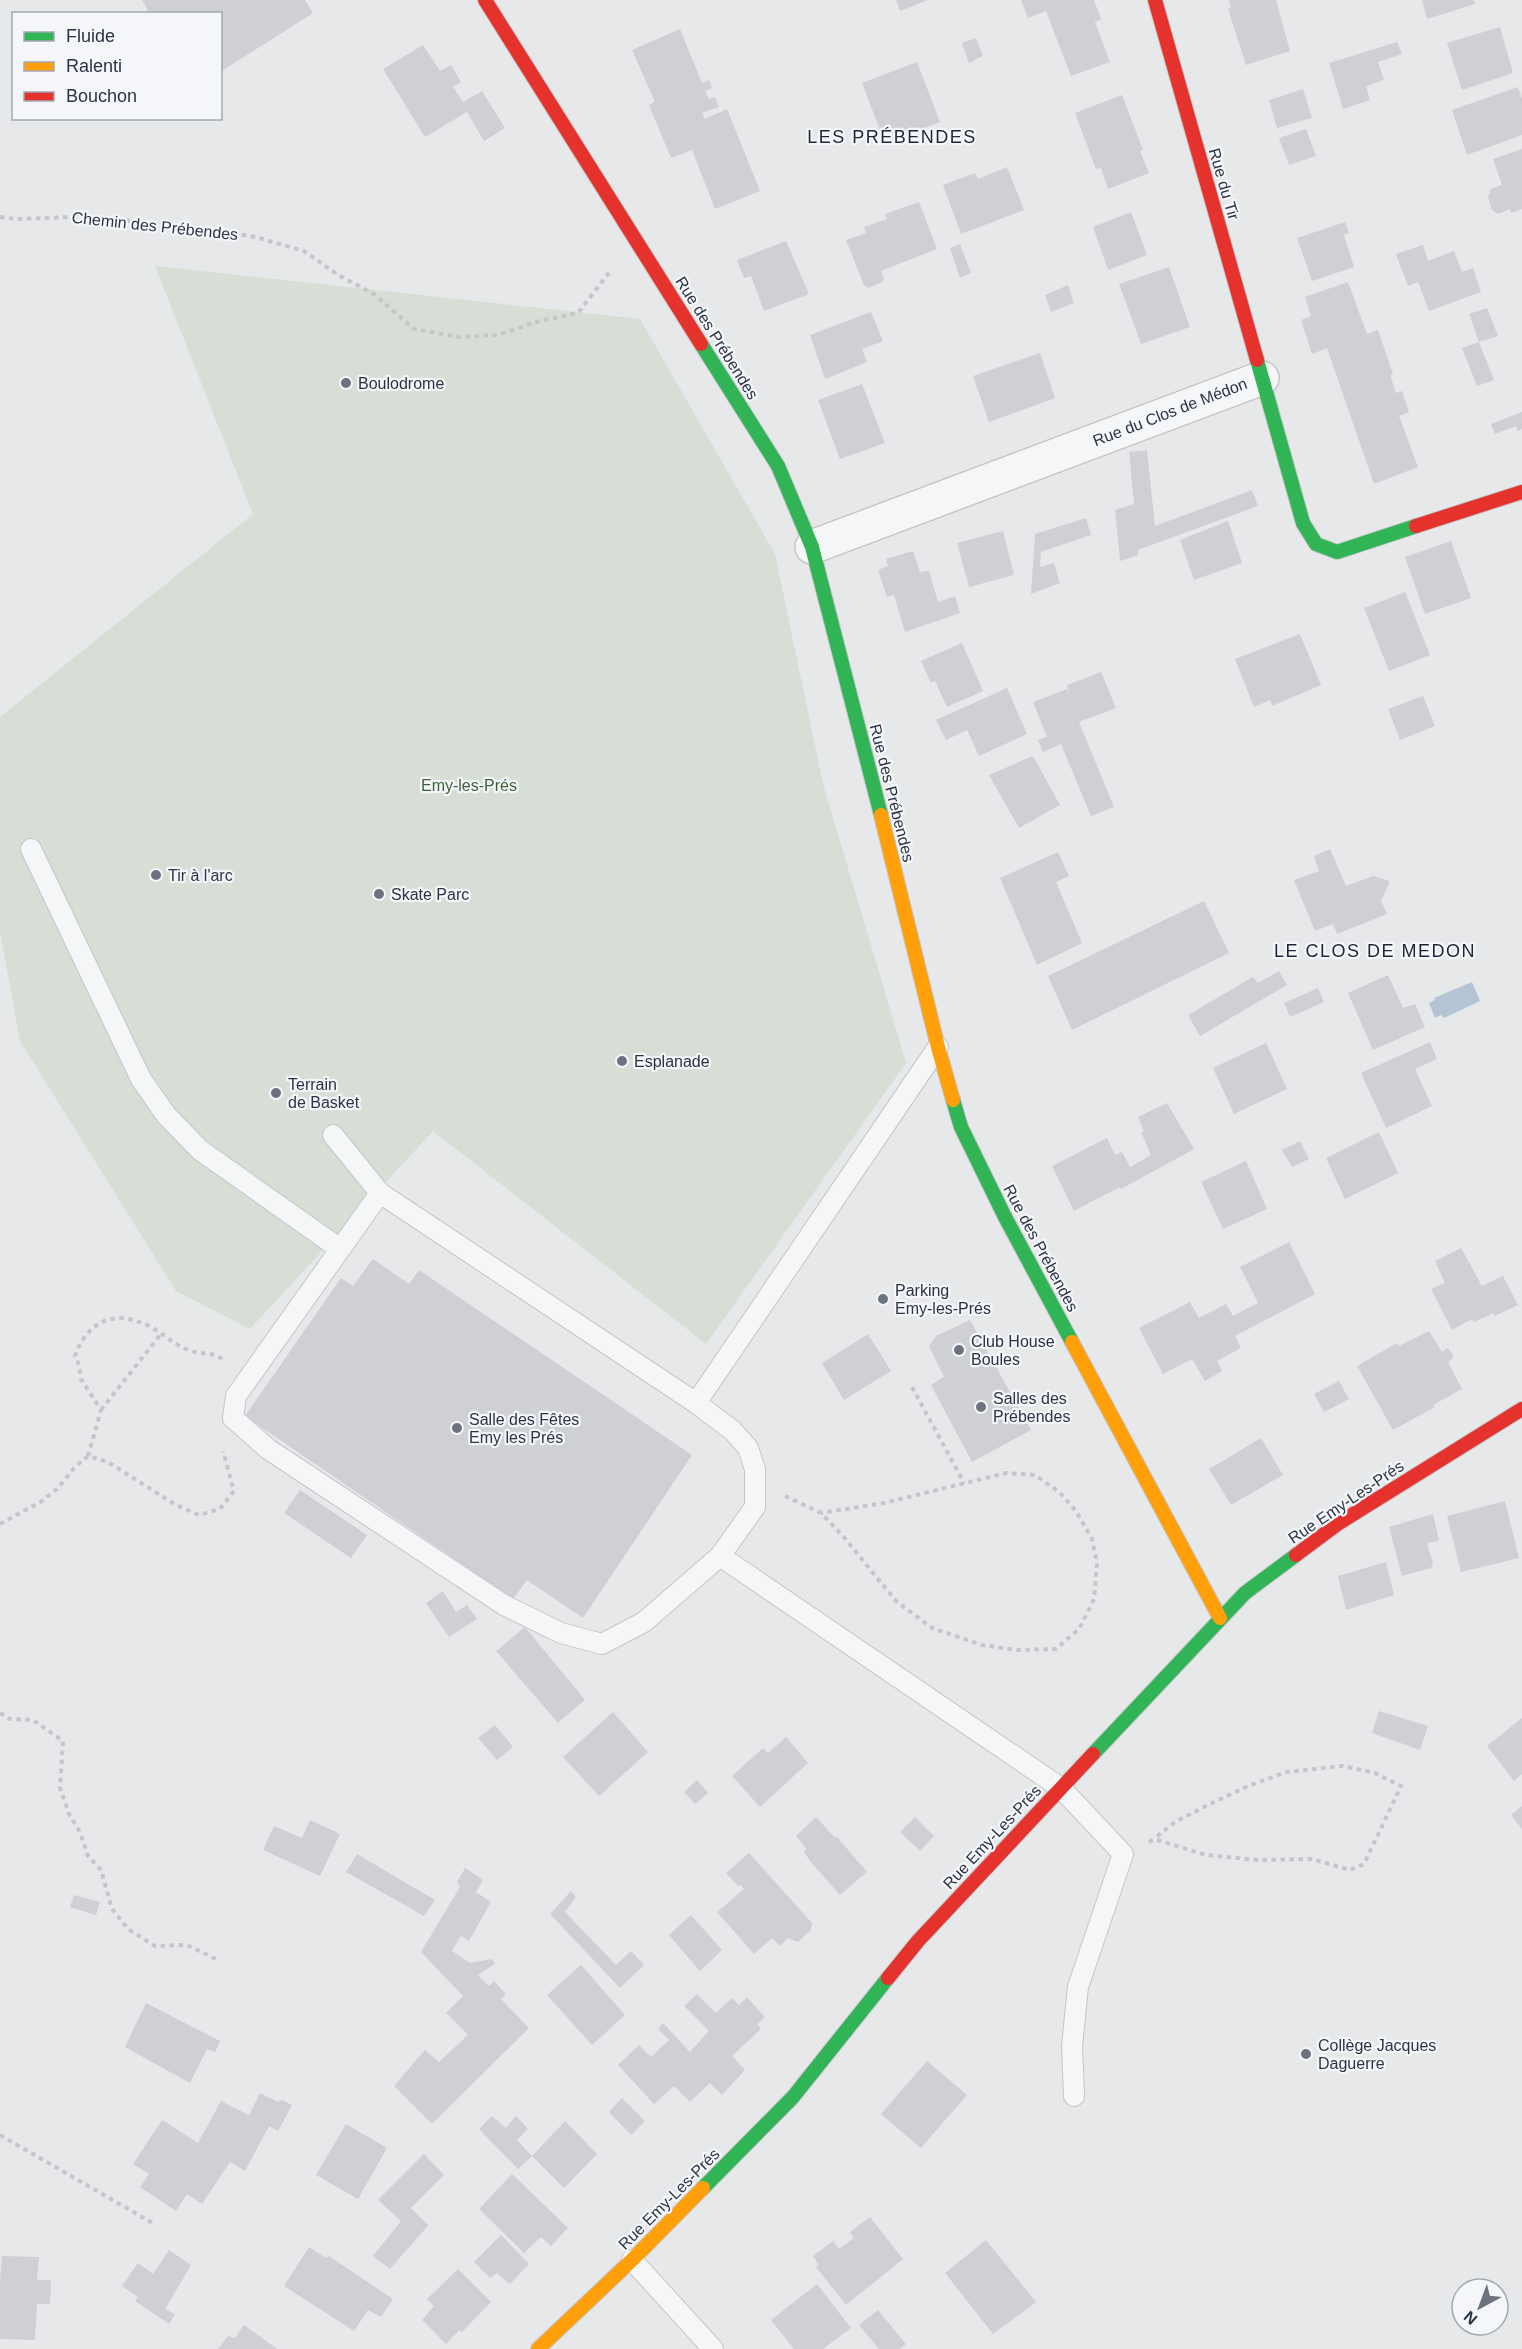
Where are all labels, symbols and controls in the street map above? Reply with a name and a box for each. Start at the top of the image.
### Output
legend [12,12,222,120]
text: Fluide [66,26,115,46]
text: Ralenti [66,56,122,76]
text: Bouchon [66,86,137,106]
district label: LES PRÉBENDES [807,127,977,147]
street label: Rue du Tir [1206,146,1243,222]
street label: Chemin des Prébendes [71,209,239,243]
street label: Rue des Prébendes [672,274,762,402]
place label: Boulodrome [358,375,444,392]
street label: Rue du Clos de Médon [1091,375,1249,449]
marker: Boulodrome [339,376,353,390]
street label: Rue des Prébendes [867,722,917,864]
park label: Emy-les-Prés [421,777,517,794]
place label: Tir à l'arc [168,867,233,884]
marker: Tir à l'arc [149,868,163,882]
place label: Skate Parc [391,886,469,903]
marker: Skate Parc [372,887,386,901]
district label: LE CLOS DE MEDON [1274,941,1476,961]
place label: Esplanade [634,1053,710,1070]
marker: Esplanade [615,1054,629,1068]
place label: Terrain de Basket [288,1076,360,1111]
marker: Terrain de Basket [269,1086,283,1100]
street label: Rue des Prébendes [1000,1182,1082,1314]
place label: Parking Emy-les-Prés [895,1282,991,1317]
marker: Parking Emy-les-Prés [876,1292,890,1306]
place label: Club House Boules [971,1333,1055,1368]
marker: Club House Boules [952,1343,966,1357]
place label: Salles des Prébendes [993,1390,1070,1425]
marker: Salles des Prébendes [974,1400,988,1414]
place label: Salle des Fêtes Emy les Prés [469,1411,579,1446]
marker: Salle des Fêtes Emy les Prés [450,1421,464,1435]
street label: Rue Emy-Les-Prés [1285,1457,1407,1547]
street label: Rue Emy-Les-Prés [940,1782,1044,1892]
place label: Collège Jacques Daguerre [1318,2037,1436,2072]
marker: Collège Jacques Daguerre [1299,2047,1313,2061]
street label: Rue Emy-Les-Prés [615,2145,723,2253]
north arrow [1450,2277,1510,2337]
text: N [1461,2308,1480,2328]

